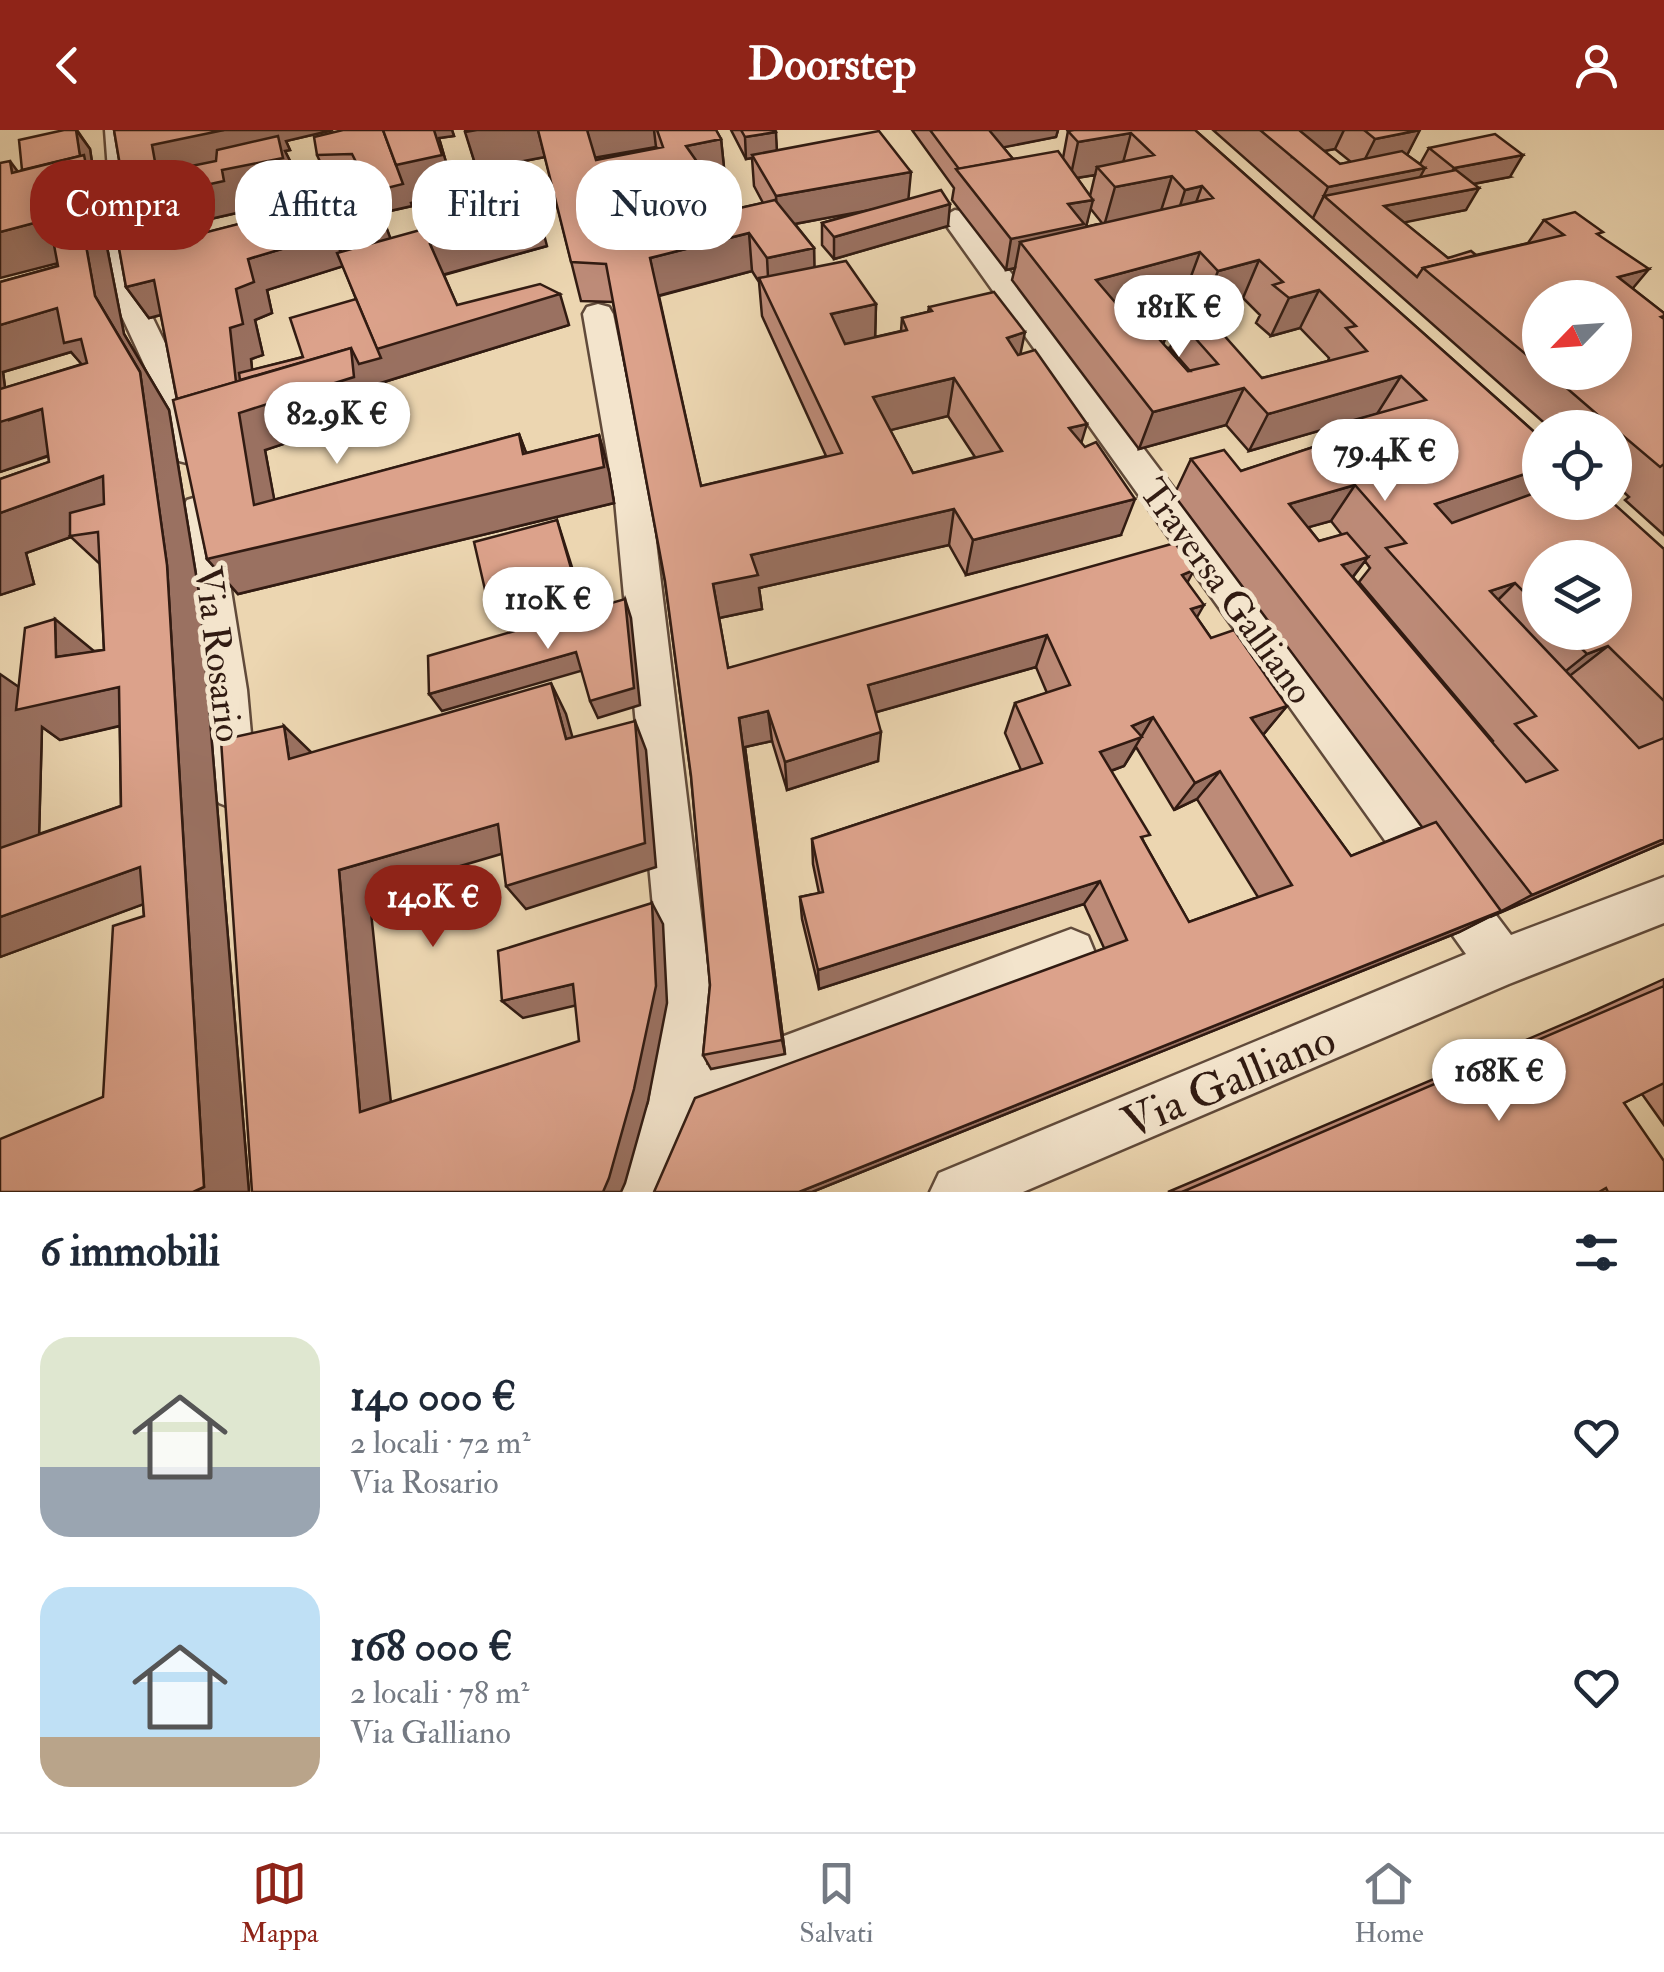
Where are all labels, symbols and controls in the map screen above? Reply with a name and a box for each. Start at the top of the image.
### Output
text: Doorstep [748,37,916,93]
icon: back [40,38,95,93]
icon: person [1569,38,1624,93]
chip: Compra [30,160,215,250]
chip: Affitta [235,160,392,250]
chip: Filtri [412,160,556,250]
chip: Nuovo [576,160,742,250]
pin: 181K € [1098,275,1260,360]
north arrow [1522,280,1632,390]
map controls [1522,280,1632,650]
text: 181K € [1136,287,1222,327]
pin: 82.9K € [245,382,429,467]
text: 82.9K € [286,394,388,434]
button: locate [1522,410,1632,520]
pin: 79.4K € [1293,419,1477,504]
text: 79.4K € [1334,431,1436,471]
street label: Traversa Galliano [1128,470,1324,714]
button: layers [1522,540,1632,650]
street label: Via Rosario [183,564,253,745]
pin: 110K € [467,567,629,652]
text: 110K € [505,579,591,619]
pin: 140K € [352,865,514,950]
text: 140K € [387,877,479,917]
street label: Via Galliano [1114,1012,1344,1152]
pin: 168K € [1418,1039,1580,1124]
text: 168K € [1454,1051,1544,1091]
icon: filters [1569,1225,1624,1280]
text: 6 immobili [40,1226,220,1278]
text: 140 000 € [350,1371,516,1423]
icon: home [120,1377,240,1497]
icon: heart [1569,1410,1624,1465]
text: 2 locali · 72 m² [350,1423,530,1463]
text: Via Rosario [350,1463,499,1503]
text: 168 000 € [350,1621,513,1673]
icon: home [120,1627,240,1747]
icon: heart [1569,1660,1624,1715]
text: 2 locali · 78 m² [350,1673,529,1713]
text: Via Galliano [350,1713,511,1753]
tab: Mappa [240,1856,319,1951]
tab: Salvati [799,1856,874,1951]
tab: Home [1354,1856,1424,1951]

